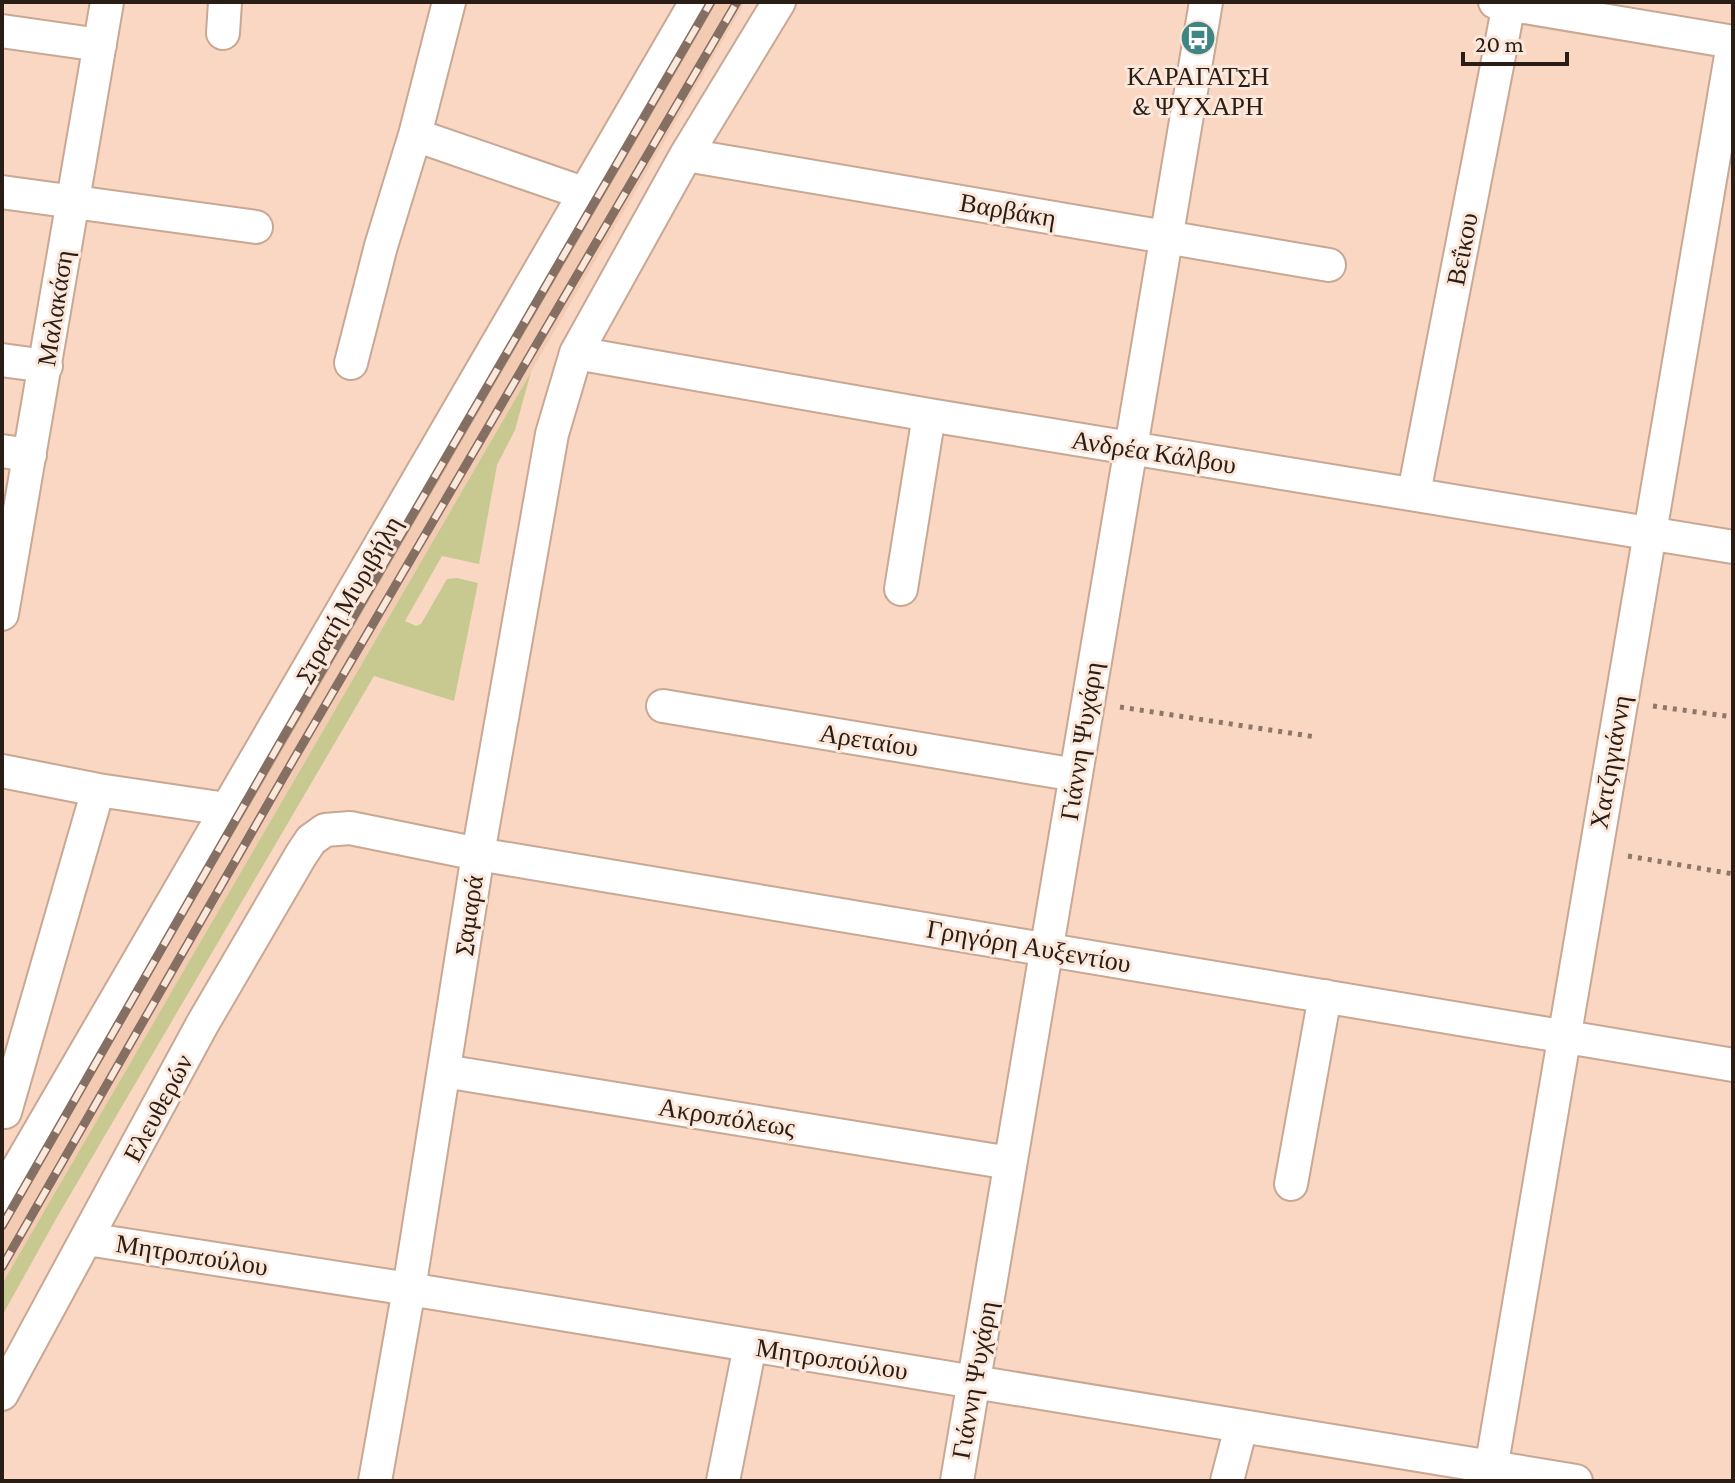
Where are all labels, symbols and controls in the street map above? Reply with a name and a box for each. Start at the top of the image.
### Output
scale bar [1463,16,1567,66]
bus stop icon: ΚΑΡΑΓΑΤΣΗ & ΨΥΧΑΡΗ [1179,19,1217,57]
text: 20 m [1475,30,1524,57]
place label: ΚΑΡΑΓΑΤΣΗ & ΨΥΧΑΡΗ [1127,62,1269,121]
street label: Βαρβάκη [957,188,1058,233]
street label: Βεΐκου [1441,210,1484,288]
street label: Μαλακάση [32,248,79,368]
street label: Ανδρέα Κάλβου [1069,425,1238,480]
street label: Στρατή Μυριβήλη [289,511,408,688]
street label: Γιάννη Ψυχάρη [1055,660,1108,822]
street label: Χατζηγιάννη [1584,693,1637,831]
street label: Αρεταίου [817,718,920,763]
street label: Σαμαρά [448,873,489,957]
street label: Γρηγόρη Αυξεντίου [925,914,1133,979]
street label: Ελευθερών [118,1049,199,1167]
street label: Ακροπόλεως [657,1092,798,1143]
street label: Μητροπούλου [114,1229,270,1282]
street label: Γιάννη Ψυχάρη [946,1299,1003,1461]
street label: Μητροπούλου [754,1333,910,1386]

